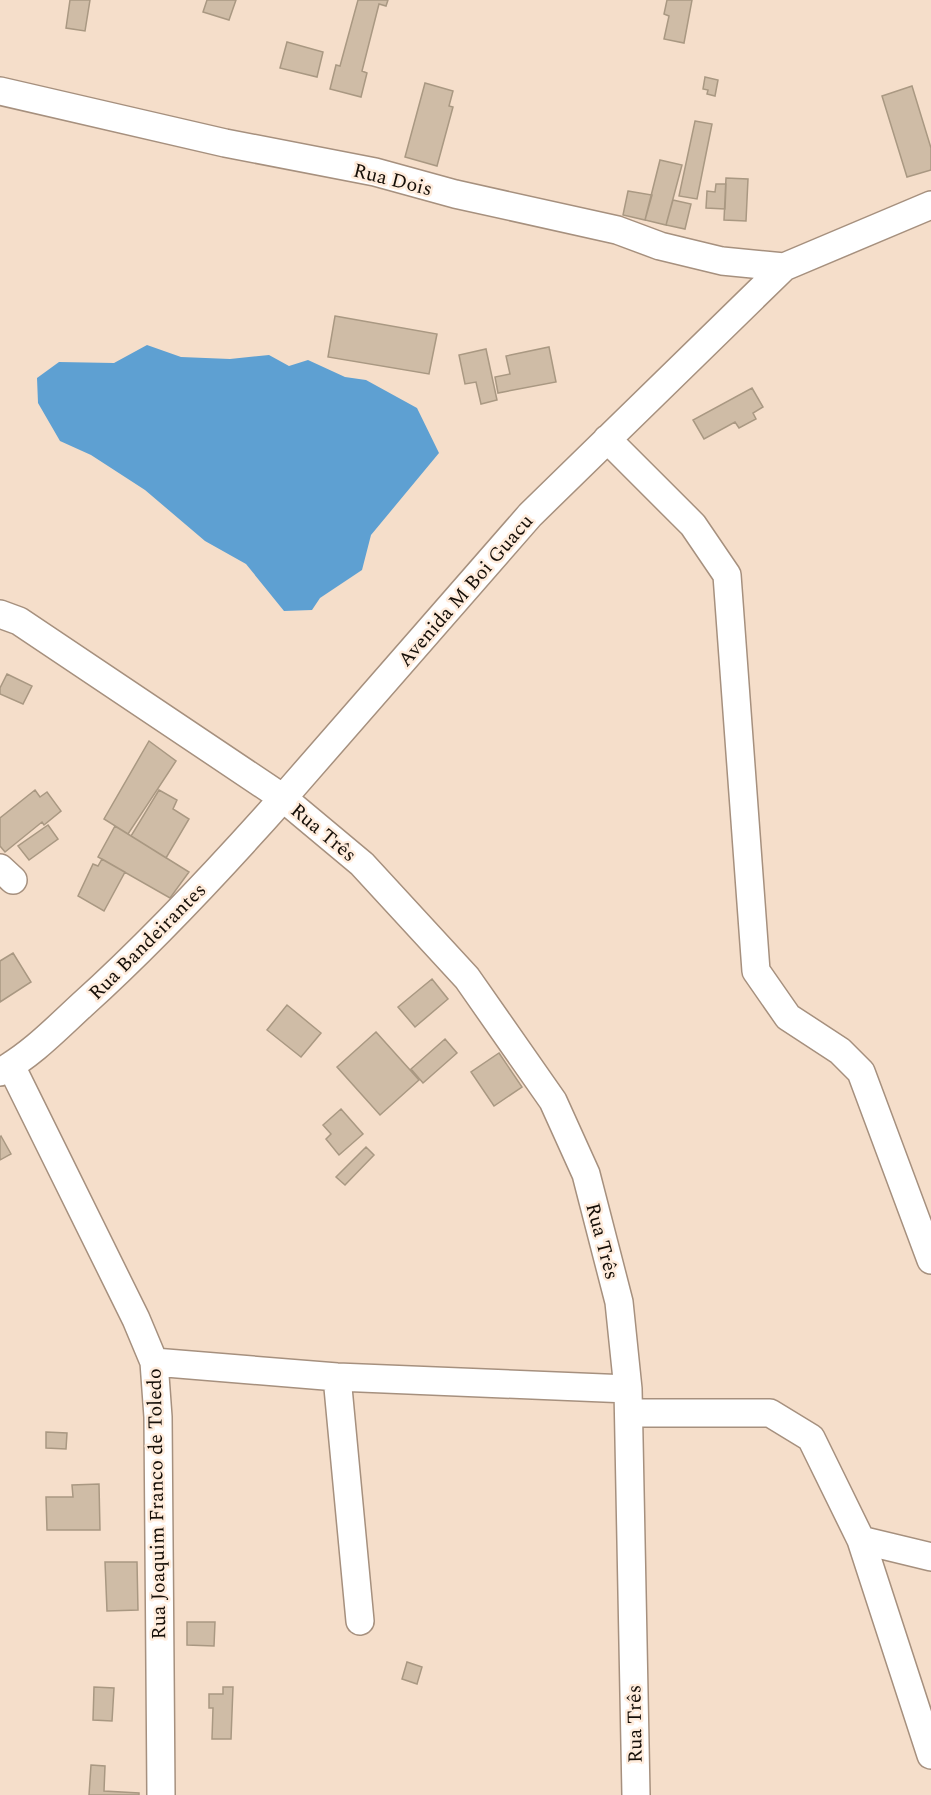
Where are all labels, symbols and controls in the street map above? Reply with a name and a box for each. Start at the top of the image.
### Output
street label: Rua Dois [350,156,435,204]
street label: Avenida M Boi Guacu [391,508,541,674]
street label: Rua Três [284,796,363,869]
street label: Rua Bandeirantes [82,876,213,1007]
street label: Rua Três [577,1200,627,1283]
street label: Rua Joaquim Franco de Toledo [140,1368,174,1640]
street label: Rua Três [619,1685,651,1763]

